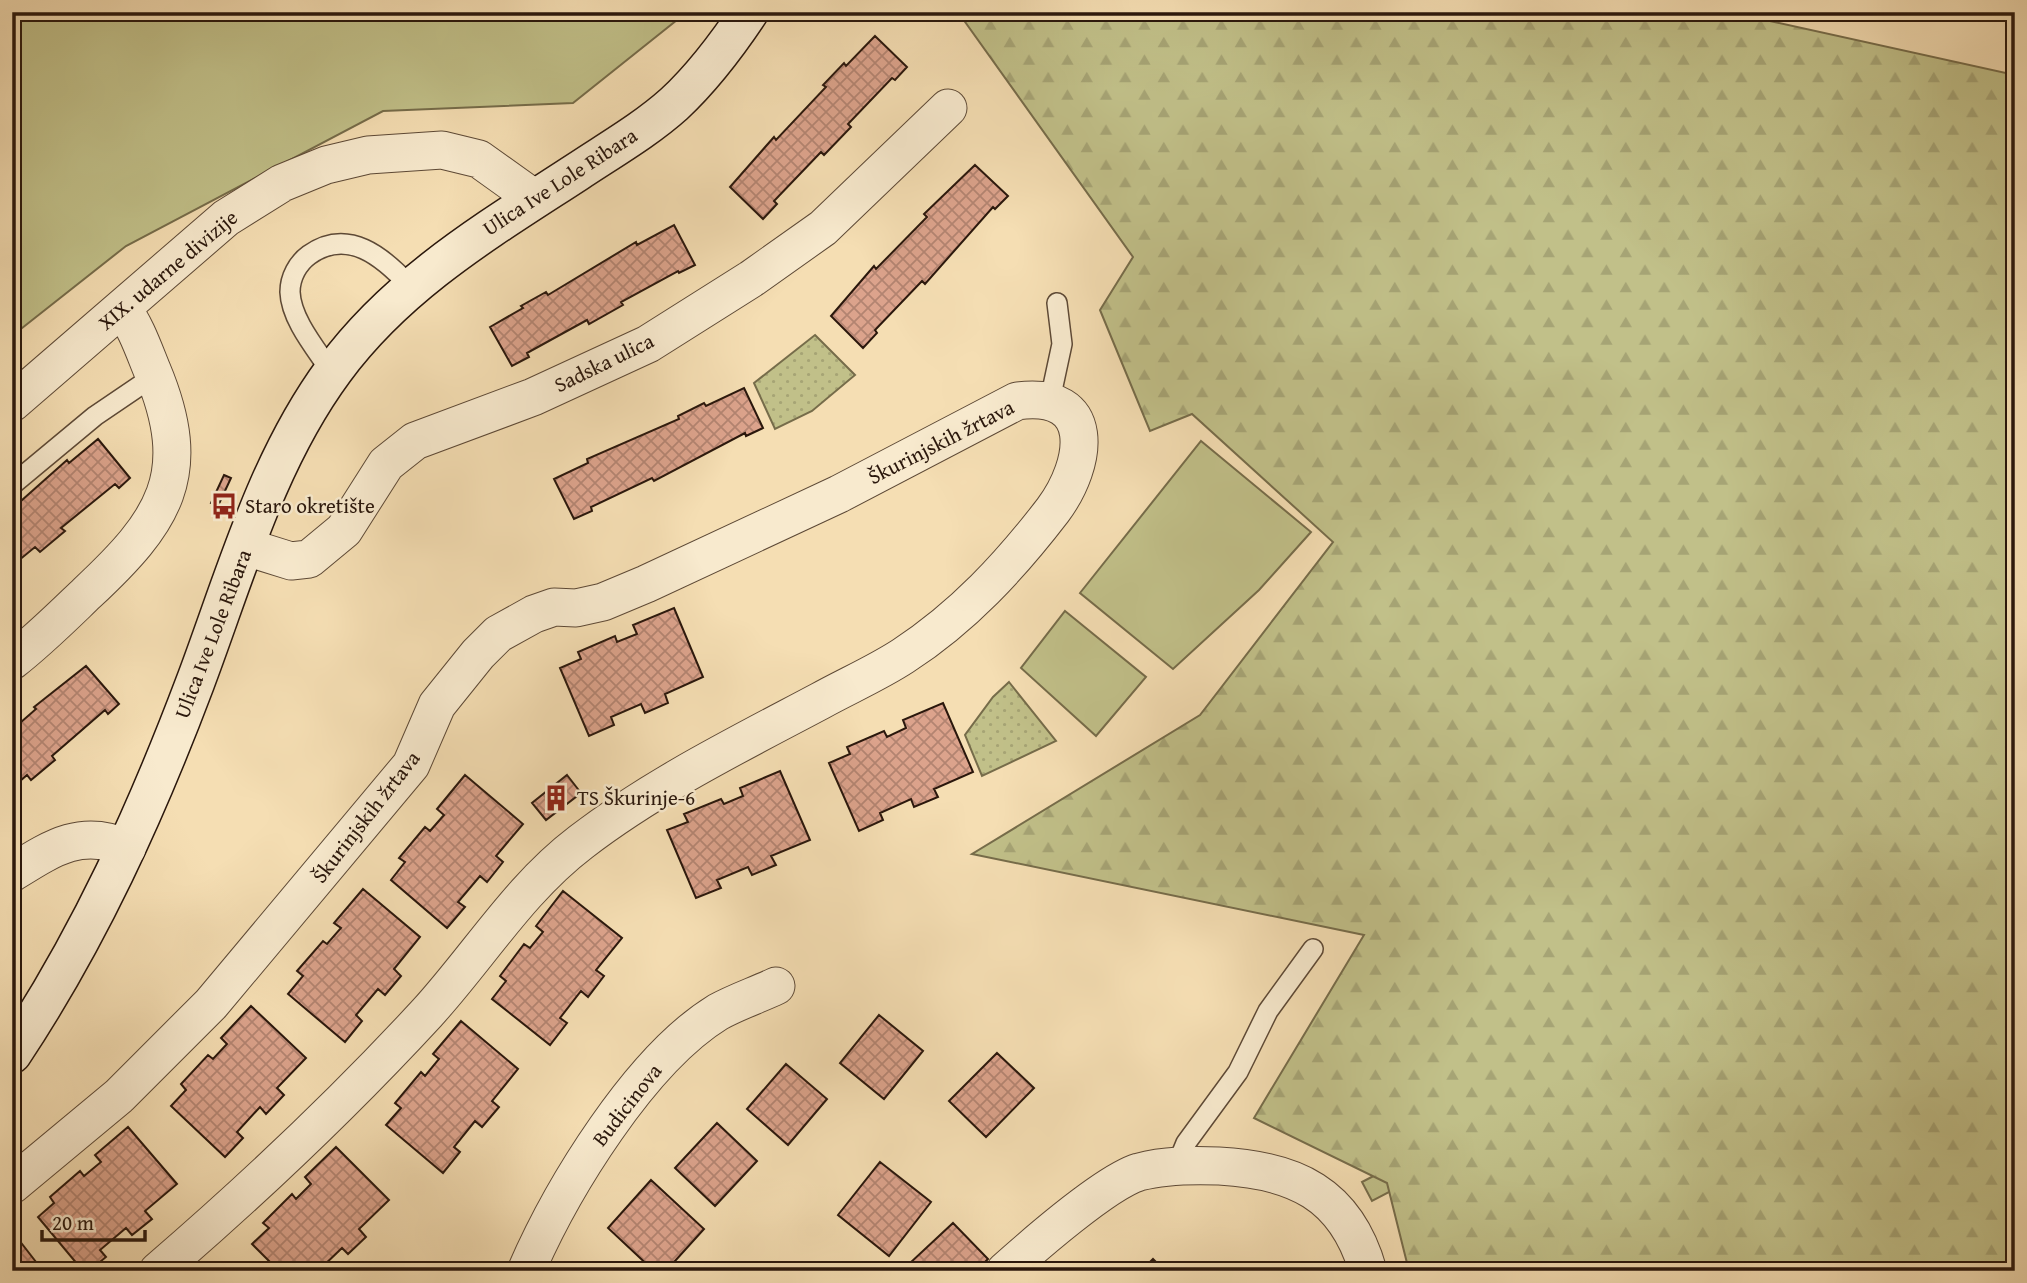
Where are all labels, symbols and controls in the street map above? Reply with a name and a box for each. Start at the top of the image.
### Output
street label: Ulica Ive Lole Ribara [476,120,643,243]
street label: XIX. udarne divizije [91,202,244,337]
street label: Sadska ulica [549,325,659,400]
street label: Škurinjskih žrtava [862,391,1019,492]
place label: Staro okretište [245,490,375,521]
bus stop icon: Staro okretište [209,491,239,521]
street label: Ulica Ive Lole Ribara [166,545,259,723]
street label: Škurinjskih žrtava [304,744,427,889]
place label: TS Škurinje-6 [577,782,695,813]
building icon: TS Škurinje-6 [541,783,571,813]
street label: Budicinova [584,1057,669,1153]
scale bar [42,1199,145,1243]
text: 20 m [52,1207,94,1238]

